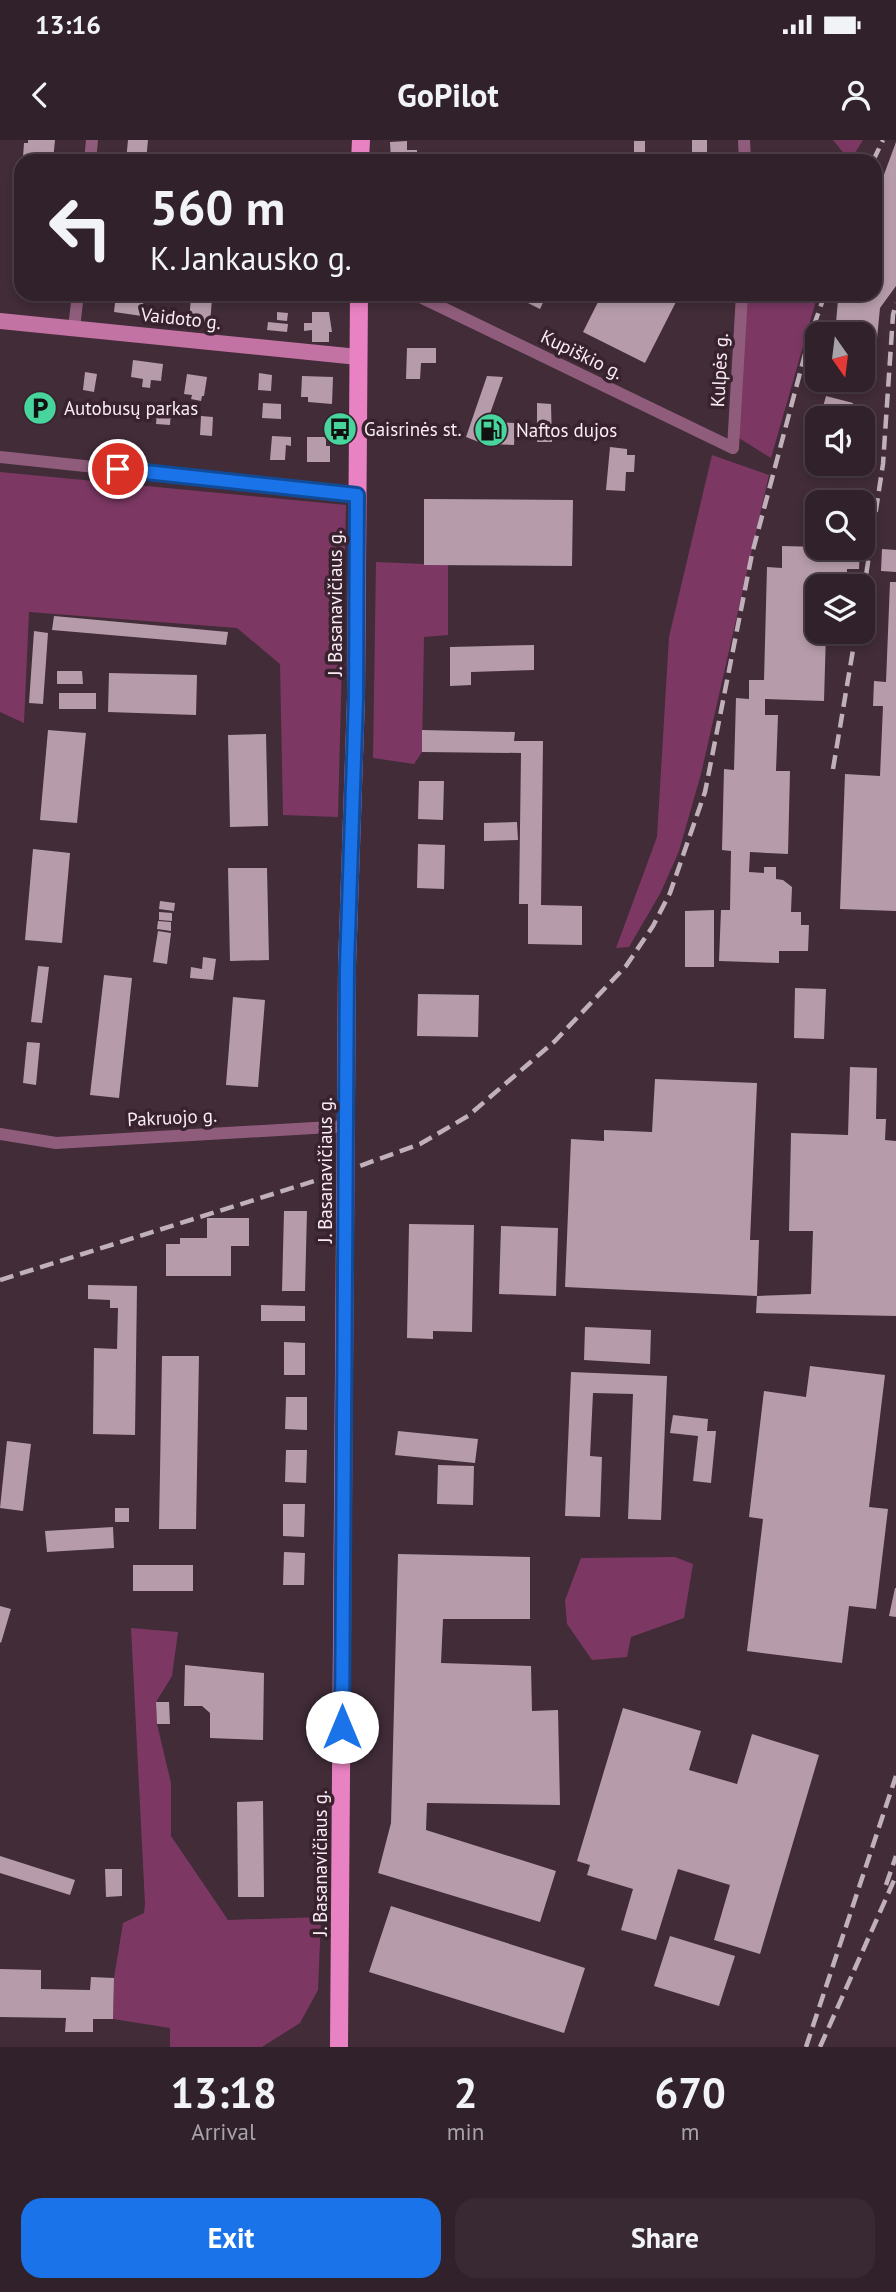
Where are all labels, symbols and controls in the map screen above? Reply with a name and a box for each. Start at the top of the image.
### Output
text: 13:16 [35,8,101,41]
text: GoPilot [397,74,499,116]
icon: back [21,76,59,114]
icon: person [837,76,875,114]
text: 560 m [150,175,285,239]
icon: left [35,182,126,273]
text: K. Jankausko g. [150,237,352,279]
street label: Vaidoto g. [139,302,222,334]
north arrow [805,322,875,392]
map controls [805,322,875,644]
street label: Kupiškio g. [537,324,627,384]
street label: Kulpės g. [705,332,733,408]
parking icon: Autobusų parkas [21,389,59,427]
place label: Autobusų parkas [64,396,198,420]
button: sound [805,406,875,476]
bus stop icon: Gaisrinės st. [321,410,359,448]
fuel station icon: Naftos dujos [472,411,510,449]
place label: Gaisrinės st. [364,417,462,441]
place label: Naftos dujos [516,418,617,442]
pin [88,439,148,499]
icon: arrive [99,450,137,488]
button: search [805,490,875,560]
street label: J. Basanavičiaus g. [323,530,347,677]
button: layers [805,574,875,644]
street label: J. Basanavičiaus g. [313,1097,337,1244]
street label: Pakruojo g. [126,1103,218,1131]
position arrow [305,1690,379,1764]
street label: J. Basanavičiaus g. [308,1790,332,1937]
text: 13:18 [170,2065,277,2120]
text: 2 [454,2065,477,2120]
text: 670 [654,2065,726,2120]
text: Arrival [191,2117,256,2146]
text: min [447,2117,484,2146]
text: m [681,2117,699,2146]
button: Exit [21,2198,441,2278]
button: Share [455,2198,875,2278]

